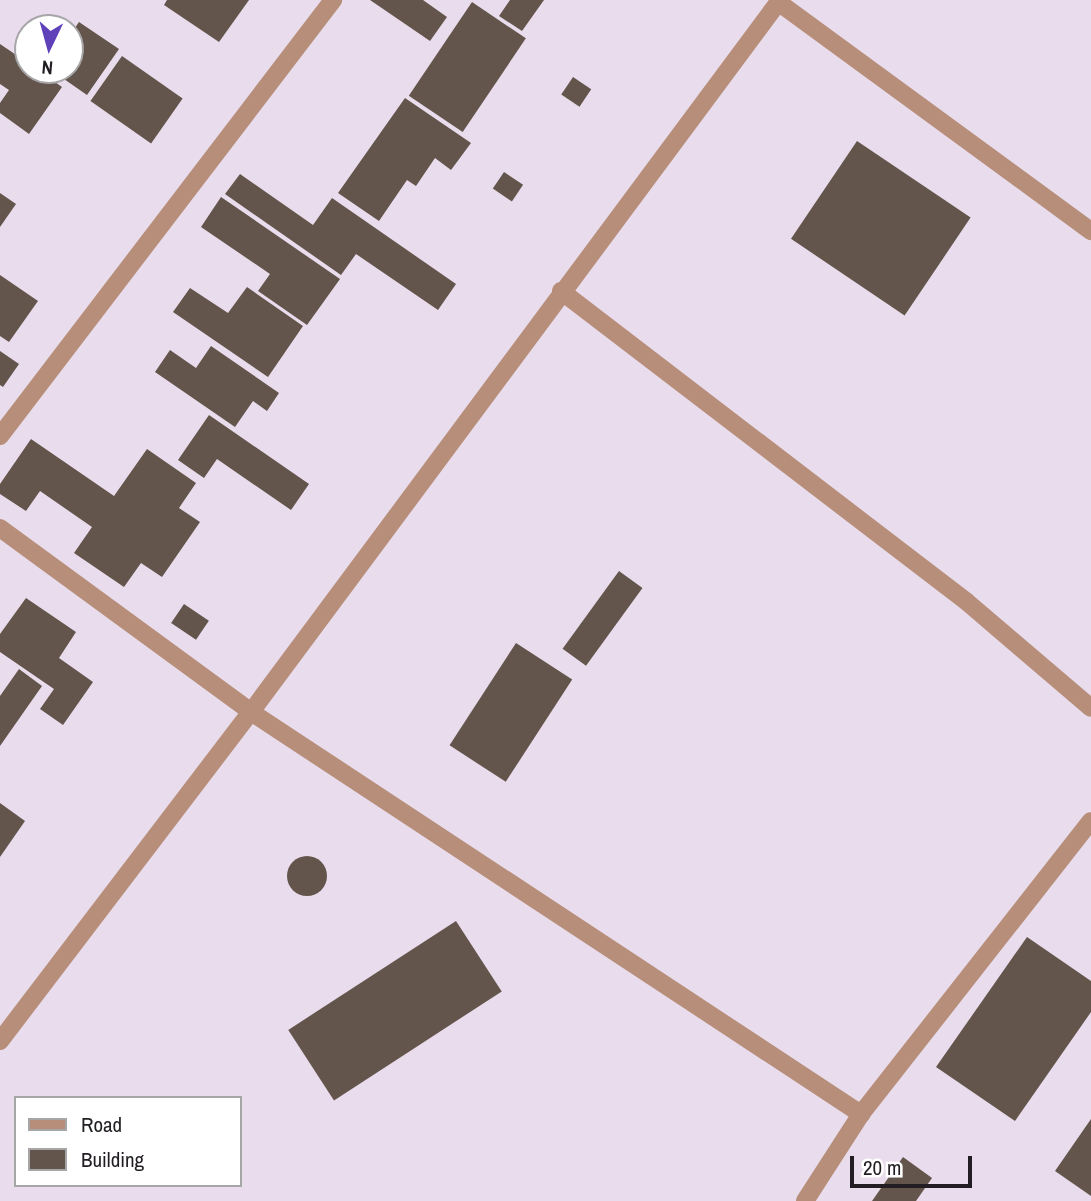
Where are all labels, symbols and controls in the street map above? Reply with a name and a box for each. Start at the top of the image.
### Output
north arrow [14,14,84,84]
text: N [41,54,54,81]
legend [14,1096,242,1187]
text: Road [81,1110,122,1139]
scale bar [853,1142,976,1186]
text: Building [81,1145,144,1174]
text: 20 m [863,1153,901,1182]

